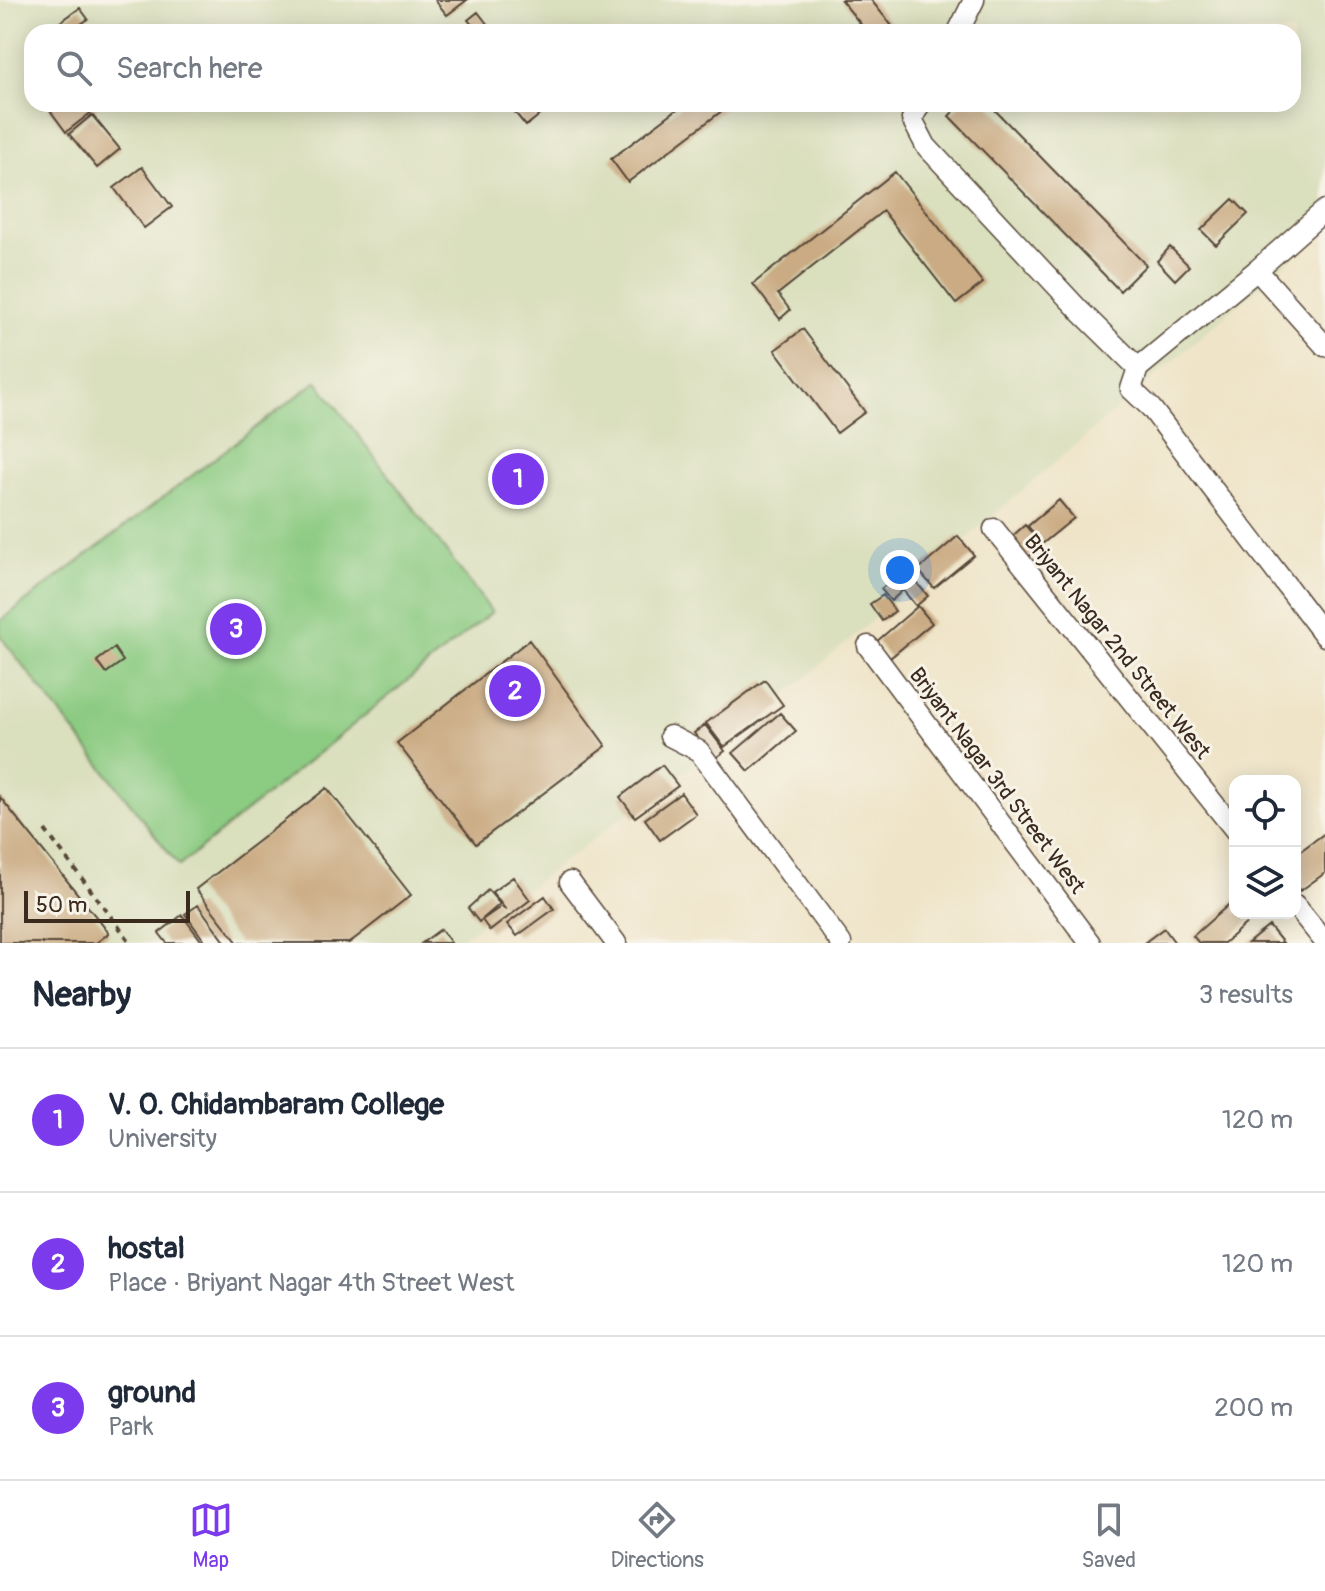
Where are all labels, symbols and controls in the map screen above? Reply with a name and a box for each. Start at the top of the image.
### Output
search box [24,24,1301,112]
icon: search [52,46,96,90]
text: Search here [116,50,263,87]
pin: 1 [492,449,544,509]
street label: Briyant Nagar 2nd Street West [1018,529,1217,765]
your location [880,550,920,590]
pin: 3 [210,599,262,659]
pin: 2 [489,661,541,721]
street label: Briyant Nagar 3rd Street West [903,662,1092,899]
map controls [1229,775,1301,919]
button: locate [1229,775,1301,847]
button: layers [1229,847,1301,919]
scale bar [24,887,190,923]
text: 50 m [36,891,87,919]
text: Nearby [32,974,131,1017]
text: 3 results [1199,979,1293,1011]
text: V. O. Chidambaram College [108,1086,444,1123]
text: 1 [53,1104,63,1136]
text: 120 m [1222,1104,1293,1136]
text: University [108,1123,217,1155]
text: hostal [108,1230,185,1267]
text: 2 [51,1248,65,1280]
text: 120 m [1222,1248,1293,1280]
text: Place · Briyant Nagar 4th Street West [108,1267,514,1299]
text: ground [108,1374,196,1411]
text: 3 [51,1392,65,1424]
text: 200 m [1214,1392,1293,1424]
text: Park [108,1411,154,1443]
tab: Map [189,1498,233,1574]
tab: Directions [611,1498,704,1574]
tab: Saved [1082,1498,1136,1574]

